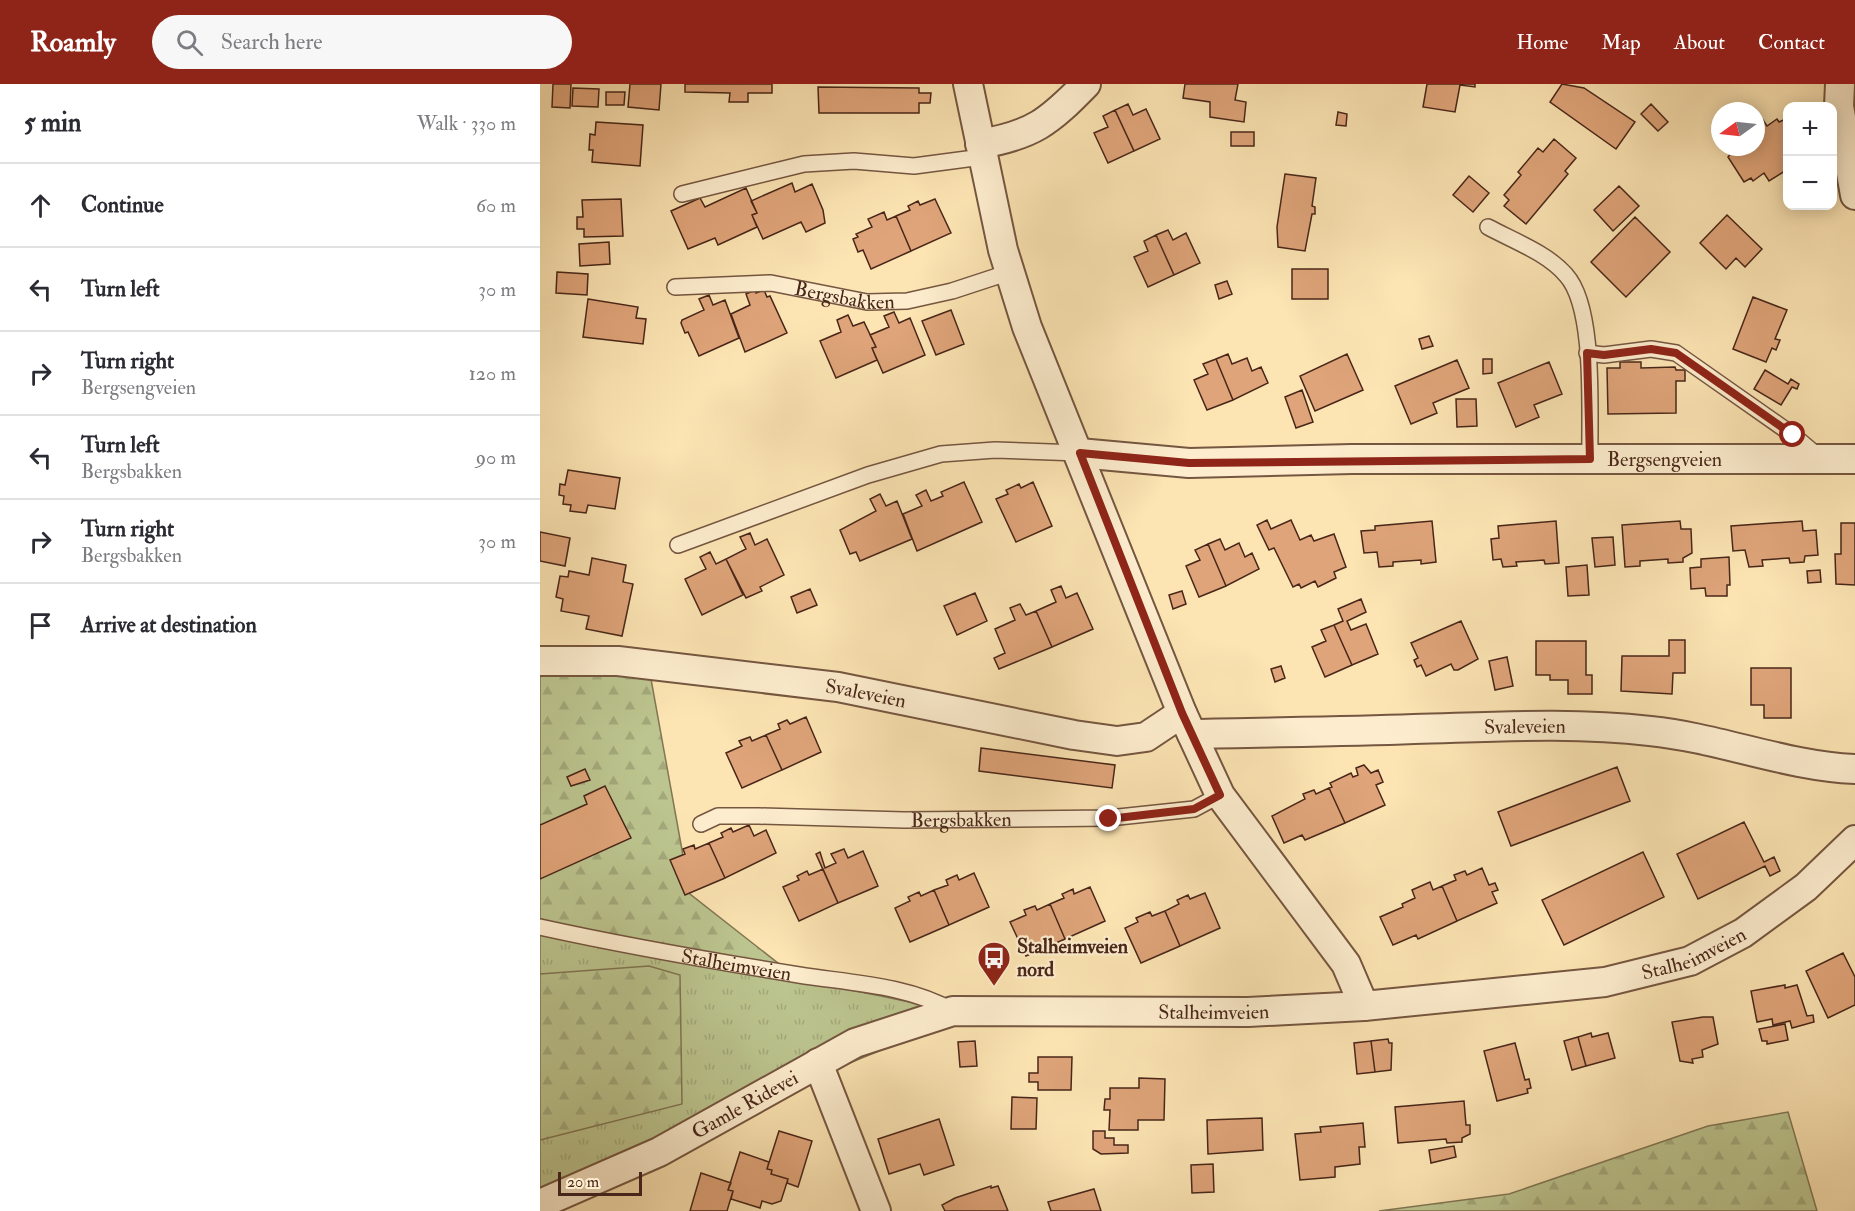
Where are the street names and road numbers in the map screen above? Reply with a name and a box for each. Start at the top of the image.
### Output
street label: Bergsbakken [793,275,895,315]
street label: Bergsengveien [1607,447,1722,472]
street label: Svaleveien [824,673,908,713]
street label: Svaleveien [1484,713,1566,739]
street label: Bergsbakken [911,806,1012,832]
street label: Stalheimveien [1639,921,1750,985]
street label: Stalheimveien [680,943,793,986]
street label: Stalheimveien [1158,998,1270,1025]
street label: Gamle Ridevei [687,1065,802,1144]

